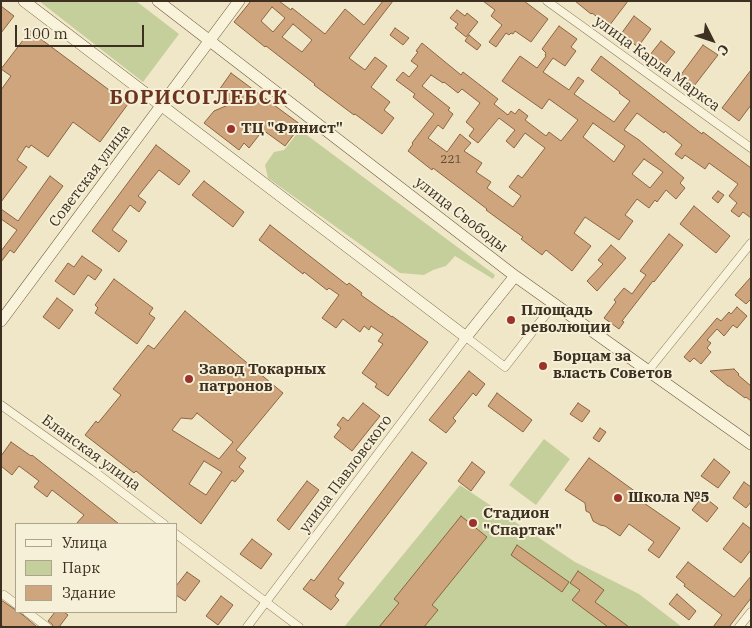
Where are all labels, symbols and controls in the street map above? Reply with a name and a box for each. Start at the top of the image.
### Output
street label: улица Карла Маркса [591,12,723,116]
scale bar [18,15,146,47]
north arrow [687,15,737,65]
text: 100 m [23,24,68,43]
text: С [713,40,733,59]
district label: БОРИСОГЛЕБСК [108,86,290,110]
place label: ТЦ "Финист" [241,120,343,138]
street label: Советская улица [46,121,134,231]
marker: ТЦ "Финист" [225,123,237,135]
house number: 221 [440,153,462,167]
street label: улица Свободы [411,173,511,257]
place label: Площадь революции [521,302,611,337]
marker: Площадь революции [505,314,517,326]
place label: Борцам за власть Советов [553,348,672,383]
marker: Борцам за власть Советов [537,360,549,372]
place label: Завод Токарных патронов [199,361,326,396]
marker: Завод Токарных патронов [183,373,195,385]
street label: Бланская улица [38,411,144,495]
street label: улица Павловского [296,412,396,536]
place label: Школа №5 [628,489,709,507]
marker: Школа №5 [612,492,624,504]
place label: Стадион "Спартак" [483,505,562,540]
marker: Стадион "Спартак" [467,517,479,529]
legend [15,523,178,613]
text: Улица [62,533,107,552]
text: Парк [62,558,100,577]
text: Здание [62,583,116,602]

